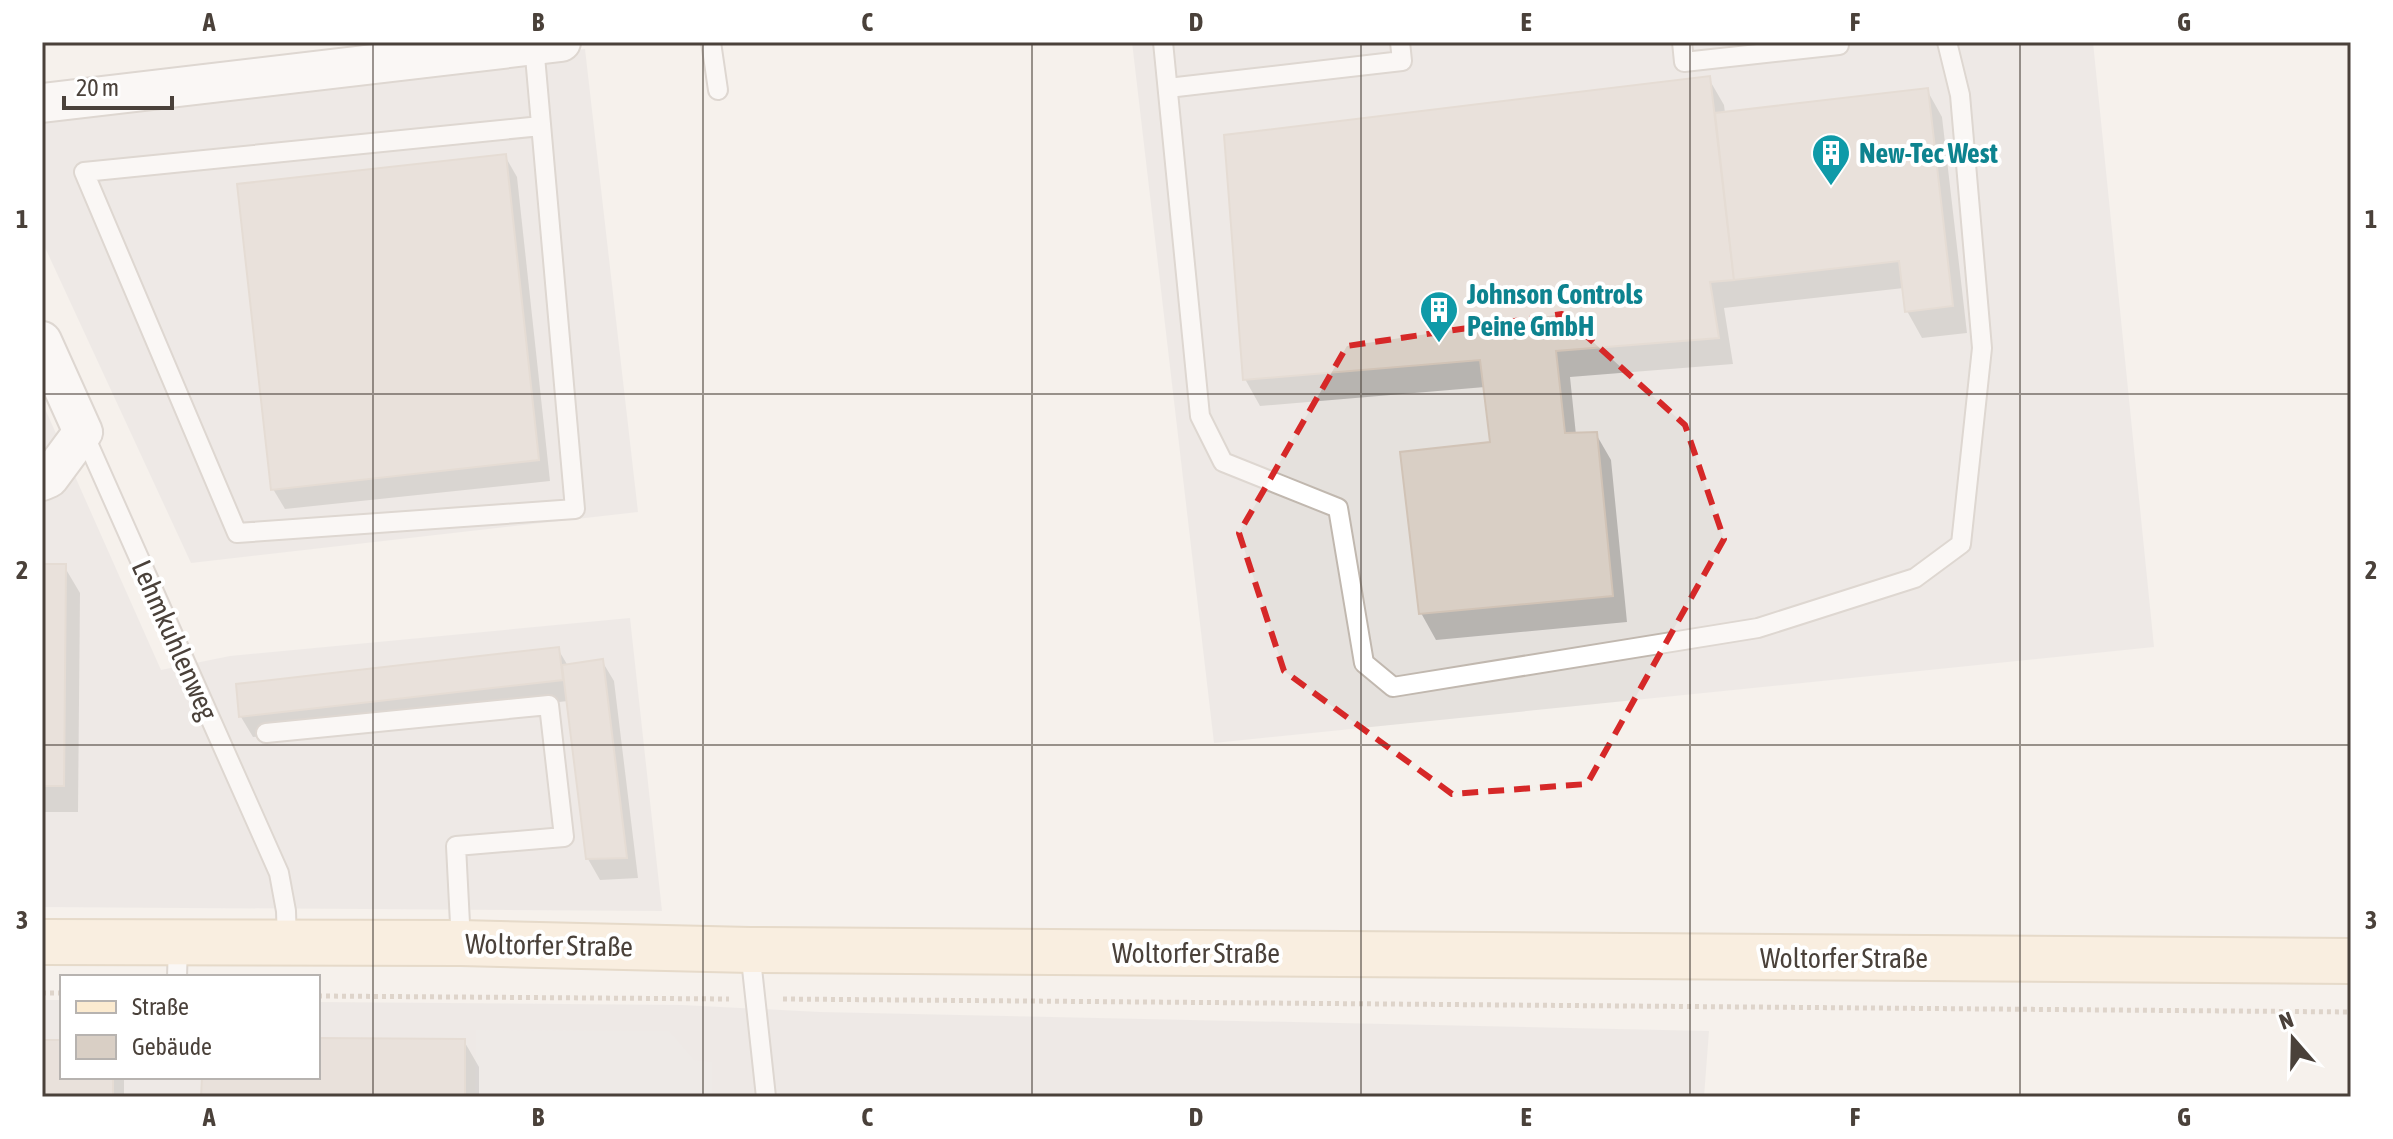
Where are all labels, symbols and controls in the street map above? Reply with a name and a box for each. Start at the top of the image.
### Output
text: A [202,7,216,37]
text: B [532,7,545,37]
text: C [861,7,873,37]
text: D [1189,7,1203,37]
text: E [1520,7,1532,37]
text: F [1850,7,1861,37]
text: G [2177,7,2191,37]
scale bar [64,60,172,110]
text: 20 m [76,74,119,101]
building icon: New-Tec West [1810,132,1852,187]
place label: New-Tec West [1859,137,1998,169]
text: 1 [16,204,28,234]
text: 1 [2365,204,2377,234]
place label: Johnson Controls Peine GmbH [1466,278,1643,342]
building icon: Johnson Controls Peine GmbH [1418,289,1460,344]
text: 2 [16,555,28,585]
street label: Lehmkuhlenweg [126,555,224,725]
text: 2 [2365,555,2377,585]
text: 3 [16,905,28,935]
text: 3 [2365,905,2377,935]
street label: Woltorfer Straße [465,928,633,962]
street label: Woltorfer Straße [1112,937,1280,969]
street label: Woltorfer Straße [1760,942,1928,974]
legend [60,975,320,1079]
text: Straße [132,993,189,1020]
north arrow [2253,999,2333,1079]
text: N [2276,1006,2297,1035]
text: Gebäude [132,1033,212,1060]
text: A [202,1102,216,1132]
text: B [532,1102,545,1132]
text: C [861,1102,873,1132]
text: D [1189,1102,1203,1132]
text: E [1520,1102,1532,1132]
text: F [1850,1102,1861,1132]
text: G [2177,1102,2191,1132]

